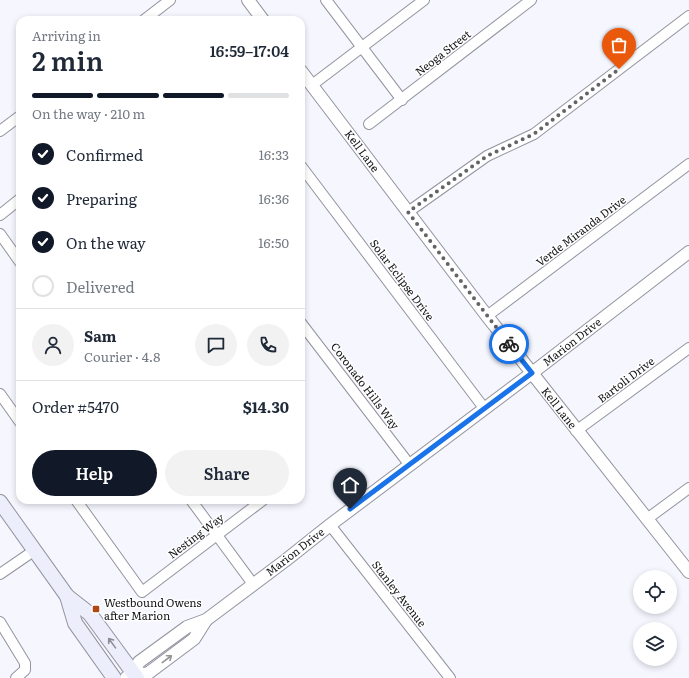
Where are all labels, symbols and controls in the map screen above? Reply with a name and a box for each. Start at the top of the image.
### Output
street label: Neoga Street [411,25,474,79]
text: Arriving in [32,26,101,45]
pin [602,28,636,69]
icon: bag [608,34,630,56]
text: 16:59–17:04 [210,39,289,62]
text: 2 min [32,40,103,79]
text: On the way · 210 m [32,104,145,123]
street label: Kell Lane [342,126,384,175]
icon: check [32,143,54,165]
text: Confirmed [66,143,143,166]
text: 16:33 [259,145,289,164]
icon: check [32,187,54,209]
text: Preparing [66,187,137,210]
text: 16:36 [259,189,289,208]
street label: Verde Miranda Drive [532,191,629,269]
icon: check [32,231,54,253]
text: On the way [66,231,146,254]
text: 16:50 [258,233,289,252]
street label: Solar Eclipse Drive [367,235,439,324]
text: Delivered [66,275,135,298]
street label: Marion Drive [539,313,604,369]
button: person [32,324,74,366]
text: Sam [84,324,117,347]
button: chat [195,324,237,366]
button: phone [247,324,289,366]
courier [489,324,529,364]
icon: bike [498,333,520,355]
street label: Coronado Hills Way [328,339,404,433]
text: Courier · 4.8 [84,347,160,366]
street label: Bartoli Drive [594,352,657,406]
street label: Kell Lane [538,383,581,432]
text: Order #5470 [32,395,119,418]
text: $14.30 [243,395,289,418]
button: Help [32,450,157,496]
button: Share [165,450,289,496]
pin [333,468,367,509]
icon: home [339,474,361,496]
street label: Nesting Way [164,508,227,562]
street label: Marion Drive [262,523,327,579]
street label: Stanley Avenue [369,557,431,630]
map controls [633,570,677,666]
button: locate [633,570,677,614]
place label: Westbound Owens after Marion [104,594,201,623]
marker: Westbound Owens after Marion [91,604,101,614]
button: layers [633,622,677,666]
one-way arrow [108,638,116,649]
one-way arrow [162,655,173,663]

